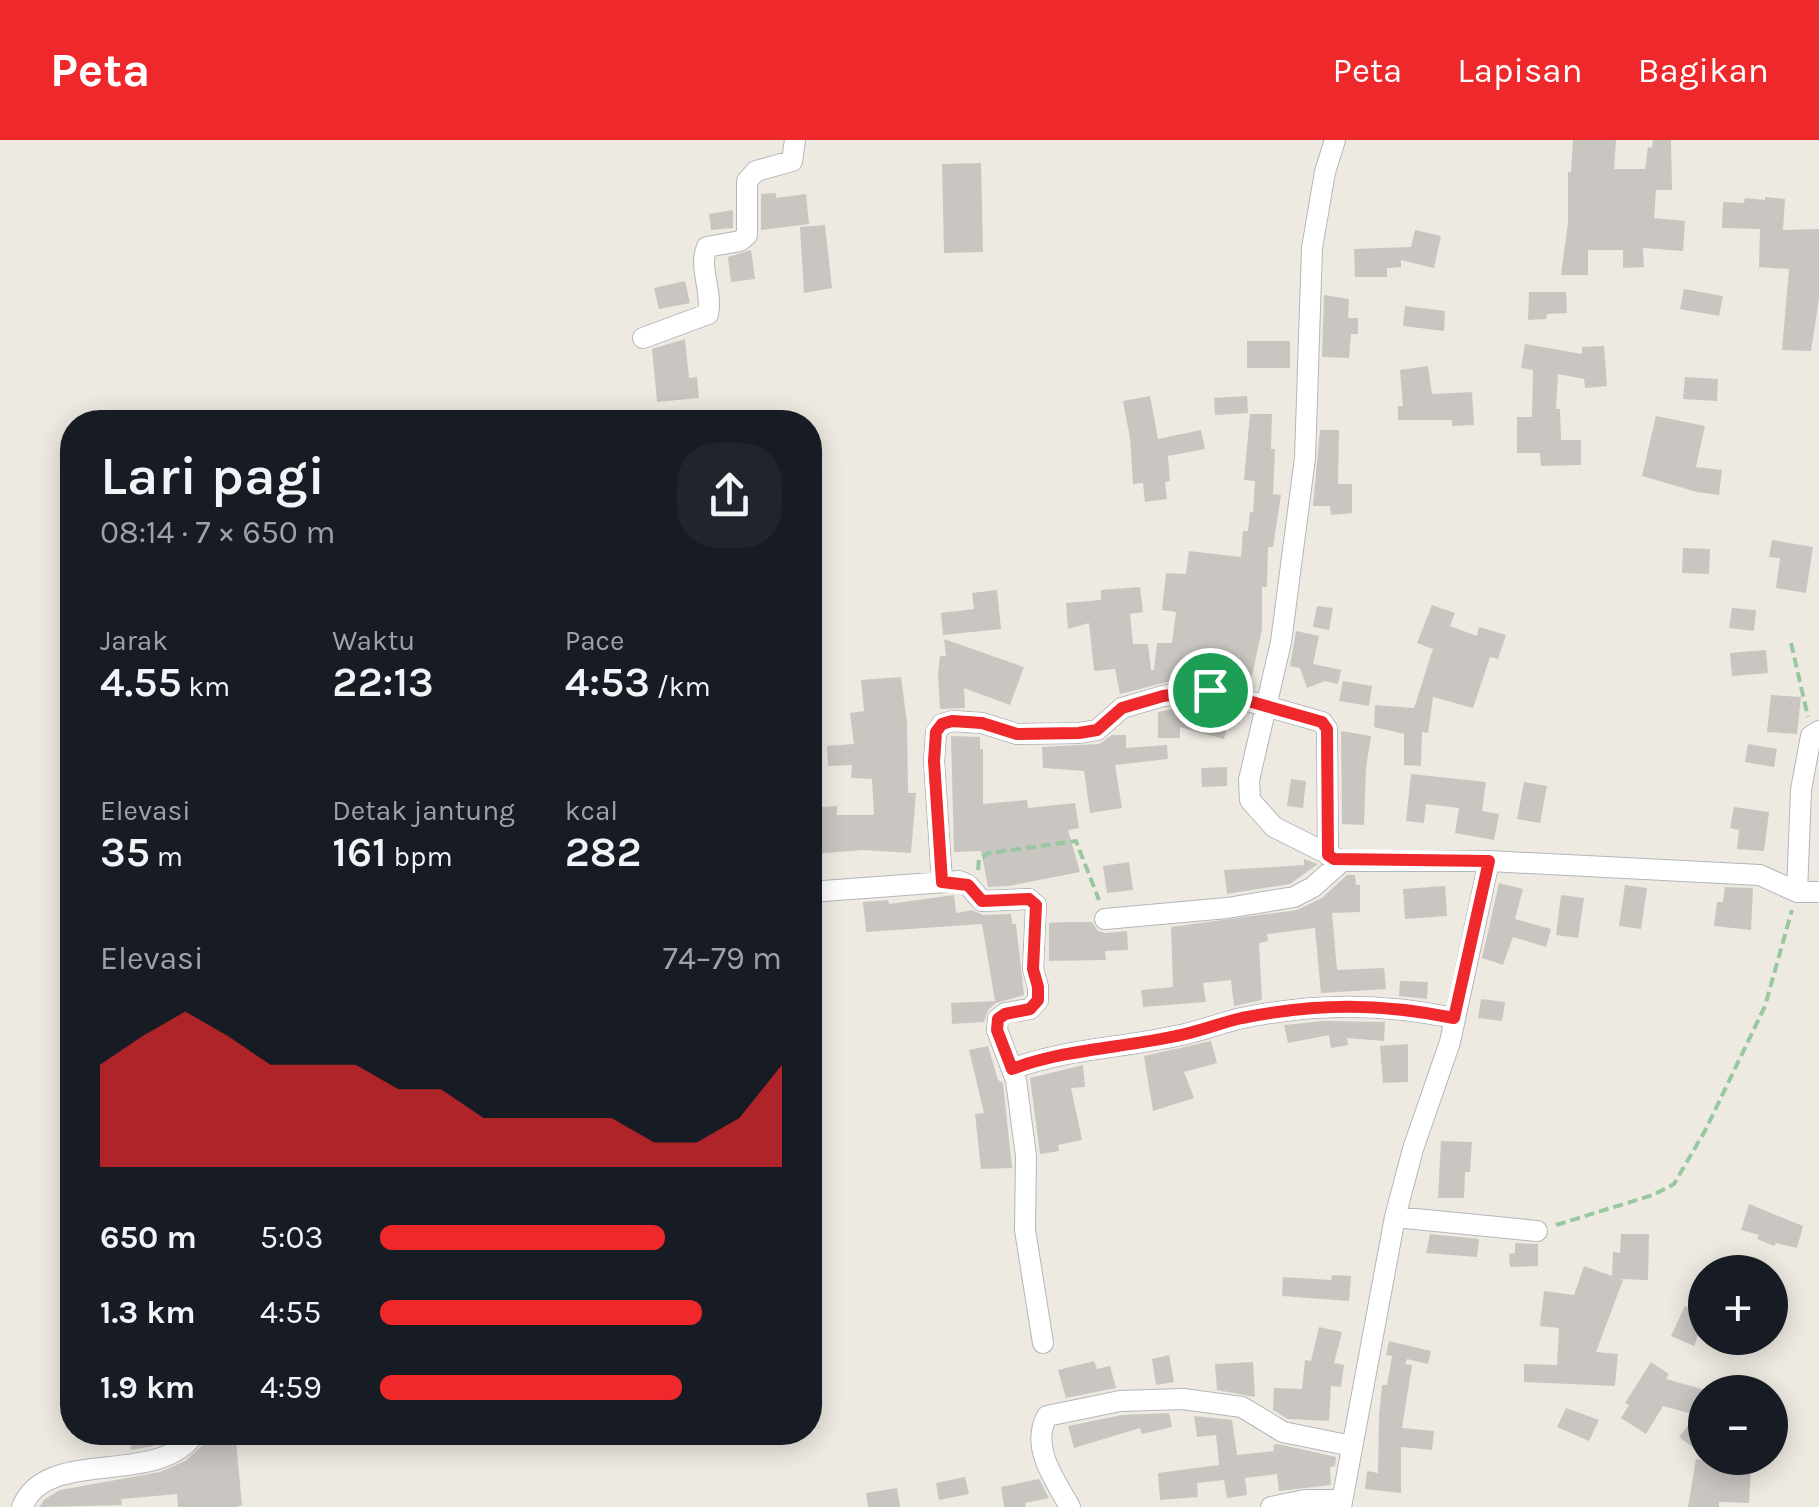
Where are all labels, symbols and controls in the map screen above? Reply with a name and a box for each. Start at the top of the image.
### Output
text: Peta [50,42,150,98]
text: Peta [1333,50,1402,91]
text: Lapisan [1457,50,1583,91]
text: Bagikan [1638,50,1769,91]
button: share [677,443,782,548]
text: Lari pagi [100,444,325,508]
text: 08:14 · 7 × 650 m [100,514,335,551]
text: Jarak [100,624,168,657]
text: Waktu [332,624,415,657]
text: Pace [565,624,624,657]
pin [1168,648,1253,733]
text: 4.55 [100,657,182,707]
text: 22:13 [332,657,434,707]
text: 4:53 [565,657,650,707]
icon: arrive [1183,663,1238,718]
text: km [182,670,230,703]
text: /km [650,670,711,703]
text: Elevasi [100,794,191,827]
text: Detak jantung [332,794,515,827]
text: kcal [565,794,618,827]
text: 35 [100,827,150,877]
text: 161 [332,827,387,877]
text: 282 [565,827,642,877]
text: m [150,840,183,873]
text: bpm [387,840,453,873]
text: Elevasi [100,940,203,977]
text: 74–79 m [663,940,782,977]
text: 650 m [100,1219,197,1256]
text: 5:03 [260,1219,323,1256]
map controls [1688,1255,1788,1475]
button: + [1688,1255,1788,1355]
text: 1.3 km [100,1294,196,1331]
text: 4:55 [260,1294,321,1331]
text: 1.9 km [100,1369,195,1406]
text: 4:59 [260,1369,322,1406]
button: − [1688,1375,1788,1475]

